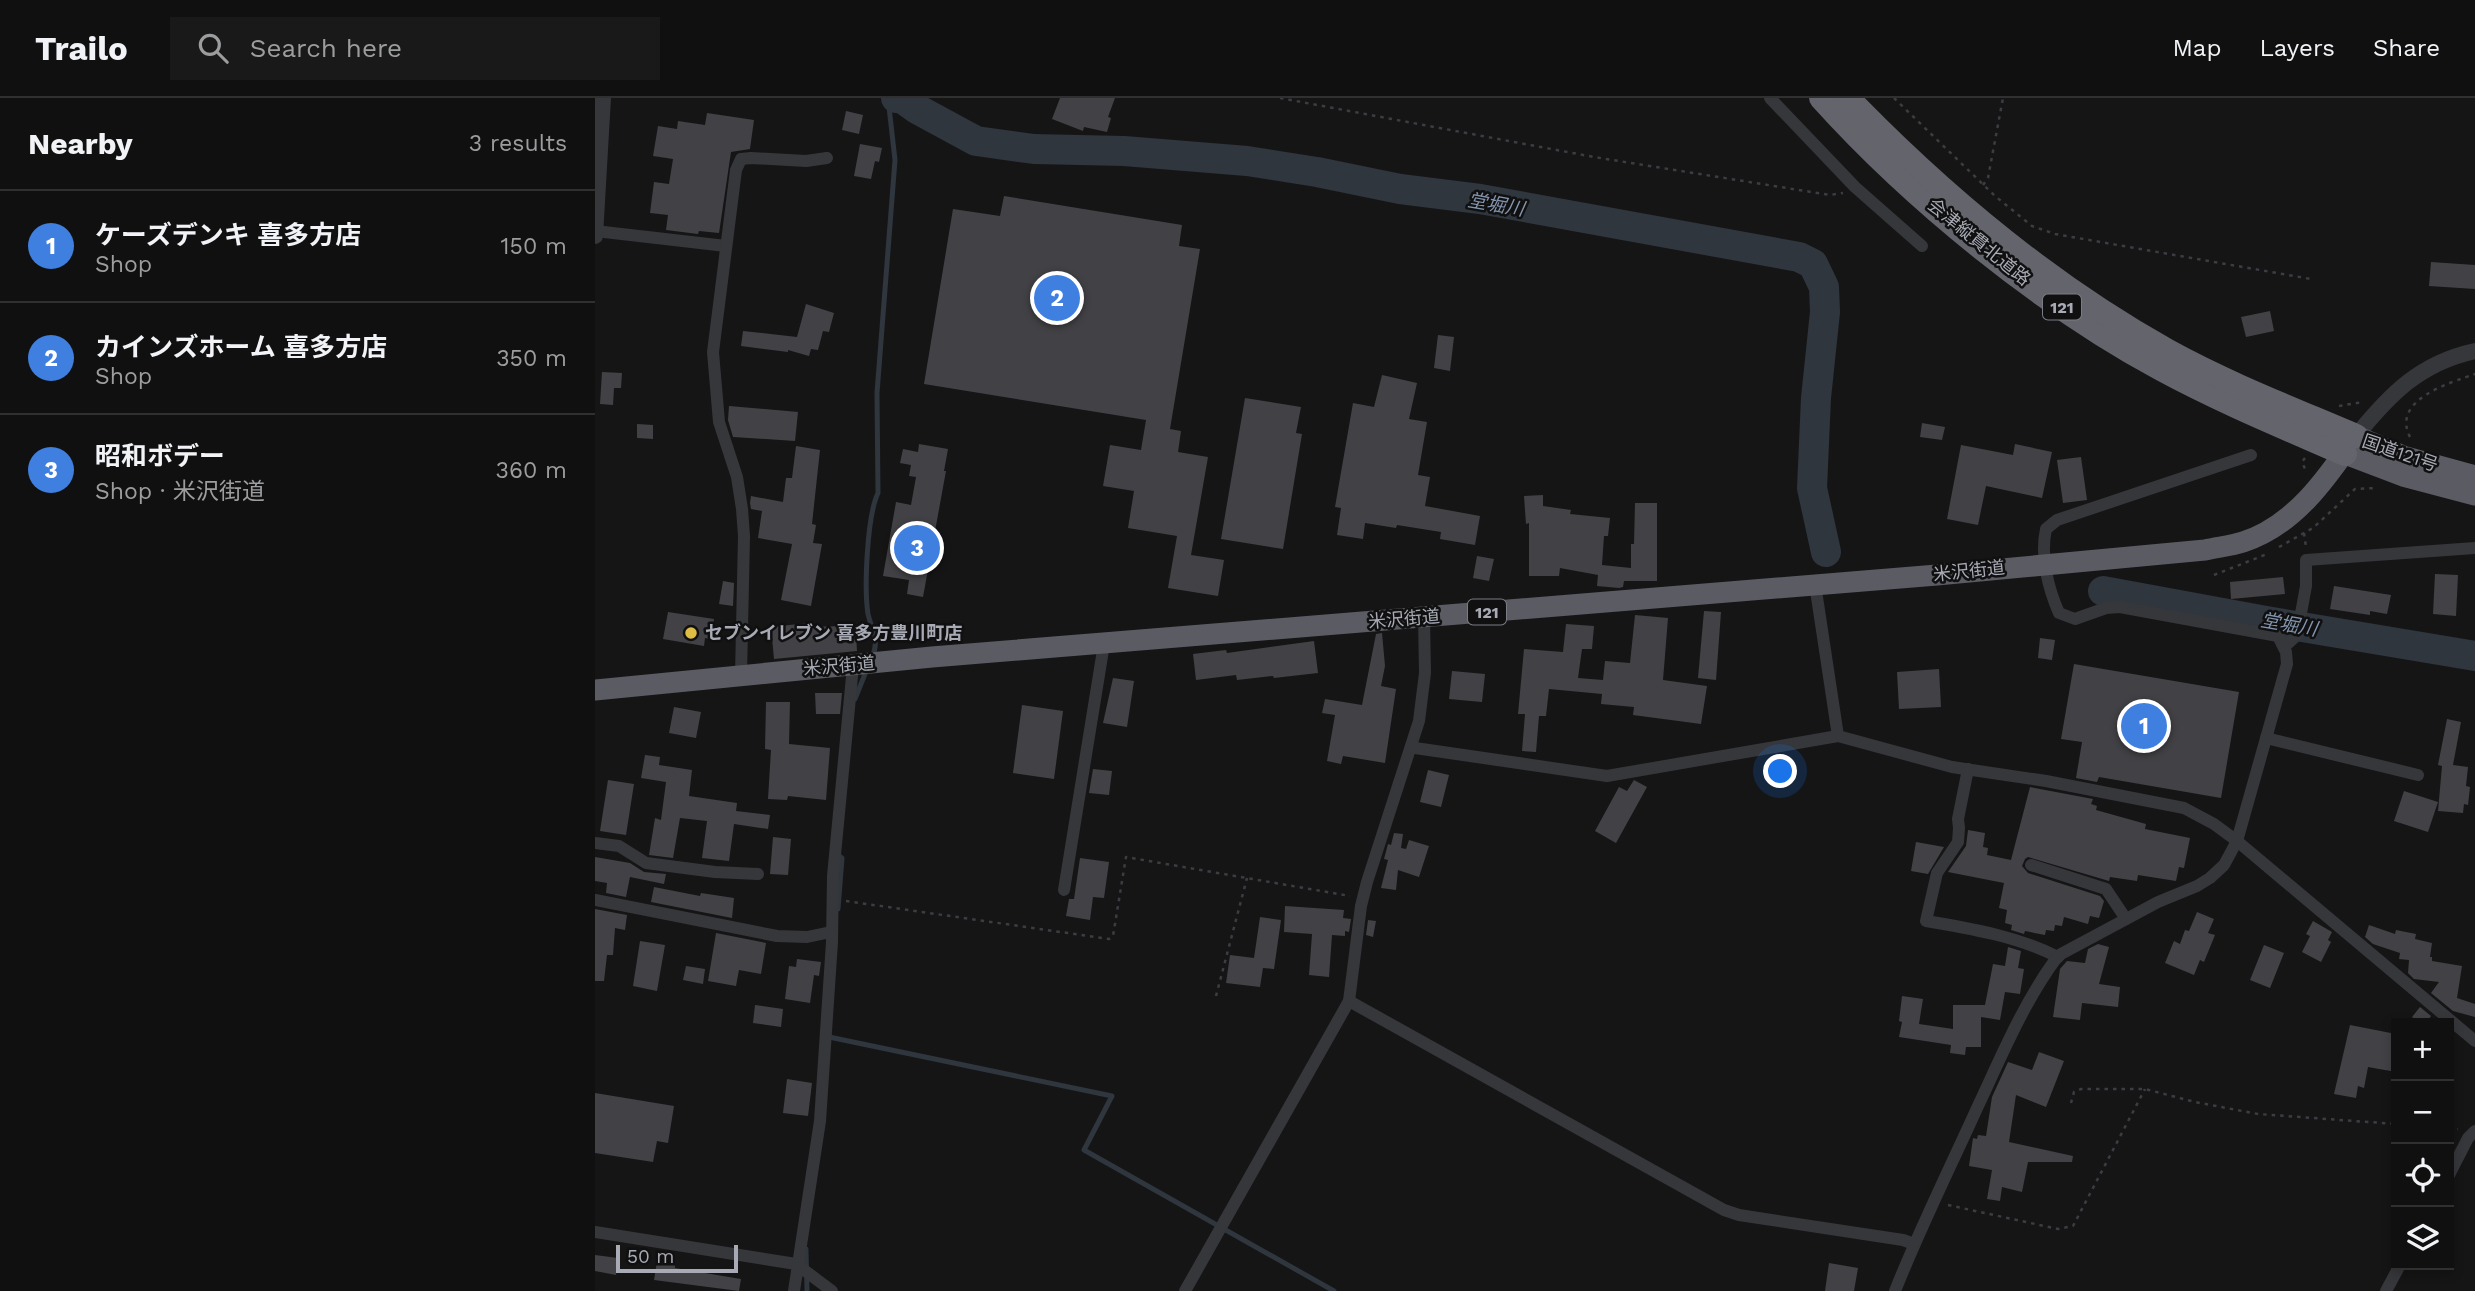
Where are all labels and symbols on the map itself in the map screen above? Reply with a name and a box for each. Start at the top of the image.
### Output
water label: 堂堀川 [1466,188,1528,221]
street label: 会津縦貫北道路 [1924,194,2035,289]
pin: 2 [1034,272,1080,324]
road number: 121 [2043,294,2081,320]
street label: 国道121号 [2360,430,2441,475]
pin: 3 [894,522,940,574]
street label: 米沢街道 [1932,556,2006,585]
road number: 121 [1468,600,1506,624]
street label: 米沢街道 [1367,605,1441,632]
water label: 堂堀川 [2259,608,2321,641]
place label: セブンイレブン 喜多方豊川町店 [705,622,962,643]
marker: セブンイレブン 喜多方豊川町店 [683,625,699,641]
street label: 米沢街道 [802,652,876,679]
pin: 1 [2121,700,2167,752]
your location [1763,754,1797,788]
scale bar [616,1242,739,1274]

